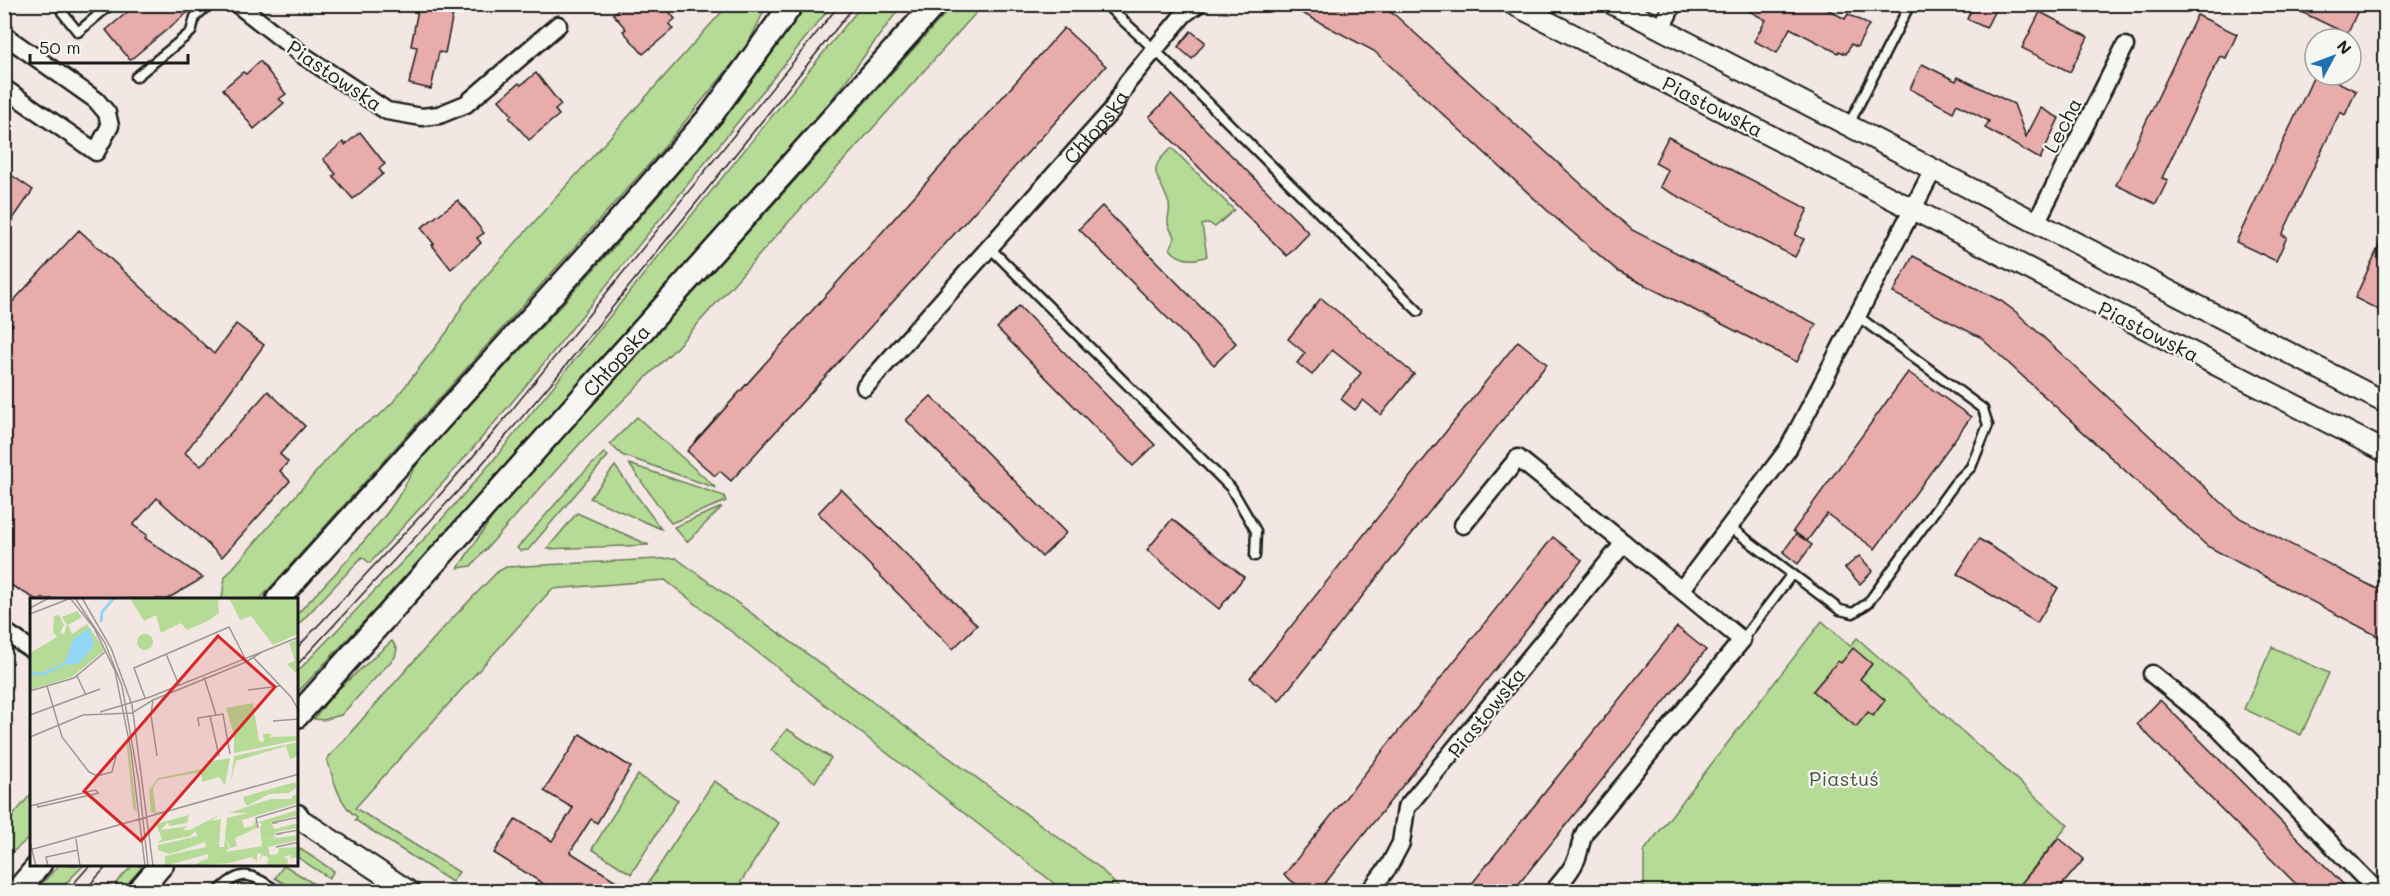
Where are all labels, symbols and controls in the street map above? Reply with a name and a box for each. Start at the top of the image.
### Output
scale bar [30,27,188,65]
north arrow [2303,27,2363,87]
street label: Piastowska [282,34,388,116]
text: 50 m [39,35,81,59]
text: N [2333,35,2357,58]
street label: Piastowska [1658,70,1768,142]
street label: Chłopska [1057,85,1134,169]
street label: Lecha [2037,93,2087,157]
street label: Piastowska [2094,295,2204,367]
street label: Chłopska [577,318,655,402]
inset map [30,598,298,866]
street label: Piastowska [1441,661,1531,763]
park label: Piastuś [1809,765,1879,791]

